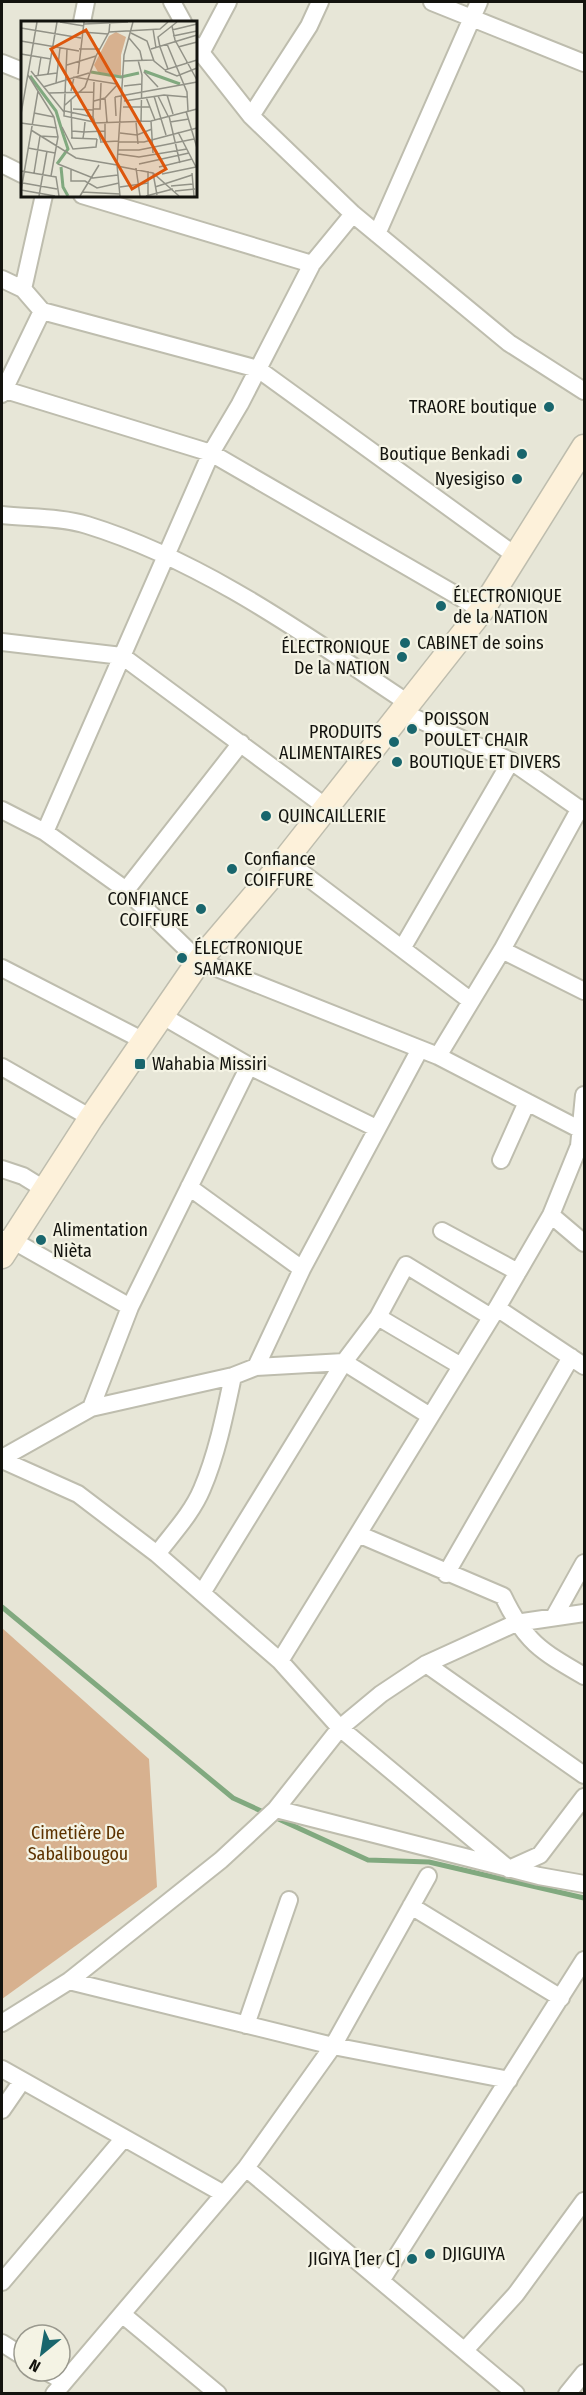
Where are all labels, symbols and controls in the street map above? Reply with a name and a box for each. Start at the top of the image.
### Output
inset map [21,21,196,196]
place label: TRAORE boutique [409,396,537,418]
marker: TRAORE boutique [542,400,556,414]
place label: Boutique Benkadi [379,443,510,465]
marker: Boutique Benkadi [515,447,529,461]
place label: Nyesigiso [435,468,505,490]
marker: Nyesigiso [510,472,524,486]
place label: ÉLECTRONIQUE de la NATION [453,584,562,628]
marker: ÉLECTRONIQUE de la NATION [434,599,448,613]
place label: CABINET de soins [417,632,544,654]
place label: ÉLECTRONIQUE De la NATION [281,635,390,679]
marker: CABINET de soins [398,636,412,650]
marker: ÉLECTRONIQUE De la NATION [395,650,409,664]
place label: POISSON POULET CHAIR [424,708,529,751]
place label: PRODUITS ALIMENTAIRES [279,721,382,764]
marker: POISSON POULET CHAIR [405,722,419,736]
marker: PRODUITS ALIMENTAIRES [387,735,401,749]
place label: BOUTIQUE ET DIVERS [409,751,561,773]
marker: BOUTIQUE ET DIVERS [390,755,404,769]
place label: QUINCAILLERIE [278,805,386,827]
marker: QUINCAILLERIE [259,809,273,823]
place label: Confiance COIFFURE [244,848,316,891]
marker: Confiance COIFFURE [225,862,239,876]
place label: CONFIANCE COIFFURE [107,888,189,931]
marker: CONFIANCE COIFFURE [194,902,208,916]
place label: ÉLECTRONIQUE SAMAKE [194,936,303,980]
marker: ÉLECTRONIQUE SAMAKE [175,951,189,965]
place label: Wahabia Missiri [152,1053,267,1075]
marker: Wahabia Missiri [133,1057,147,1071]
place label: Alimentation Nièta [53,1219,148,1262]
marker: Alimentation Nièta [34,1233,48,1247]
park label: Cimetière De Sabalibougou [28,1822,128,1865]
place label: DJIGUIYA [442,2243,506,2265]
marker: DJIGUIYA [423,2247,437,2261]
place label: JIGIYA [1er C] [308,2248,400,2270]
marker: JIGIYA [1er C] [405,2252,419,2266]
north arrow [12,2323,72,2383]
text: N [26,2355,44,2376]

